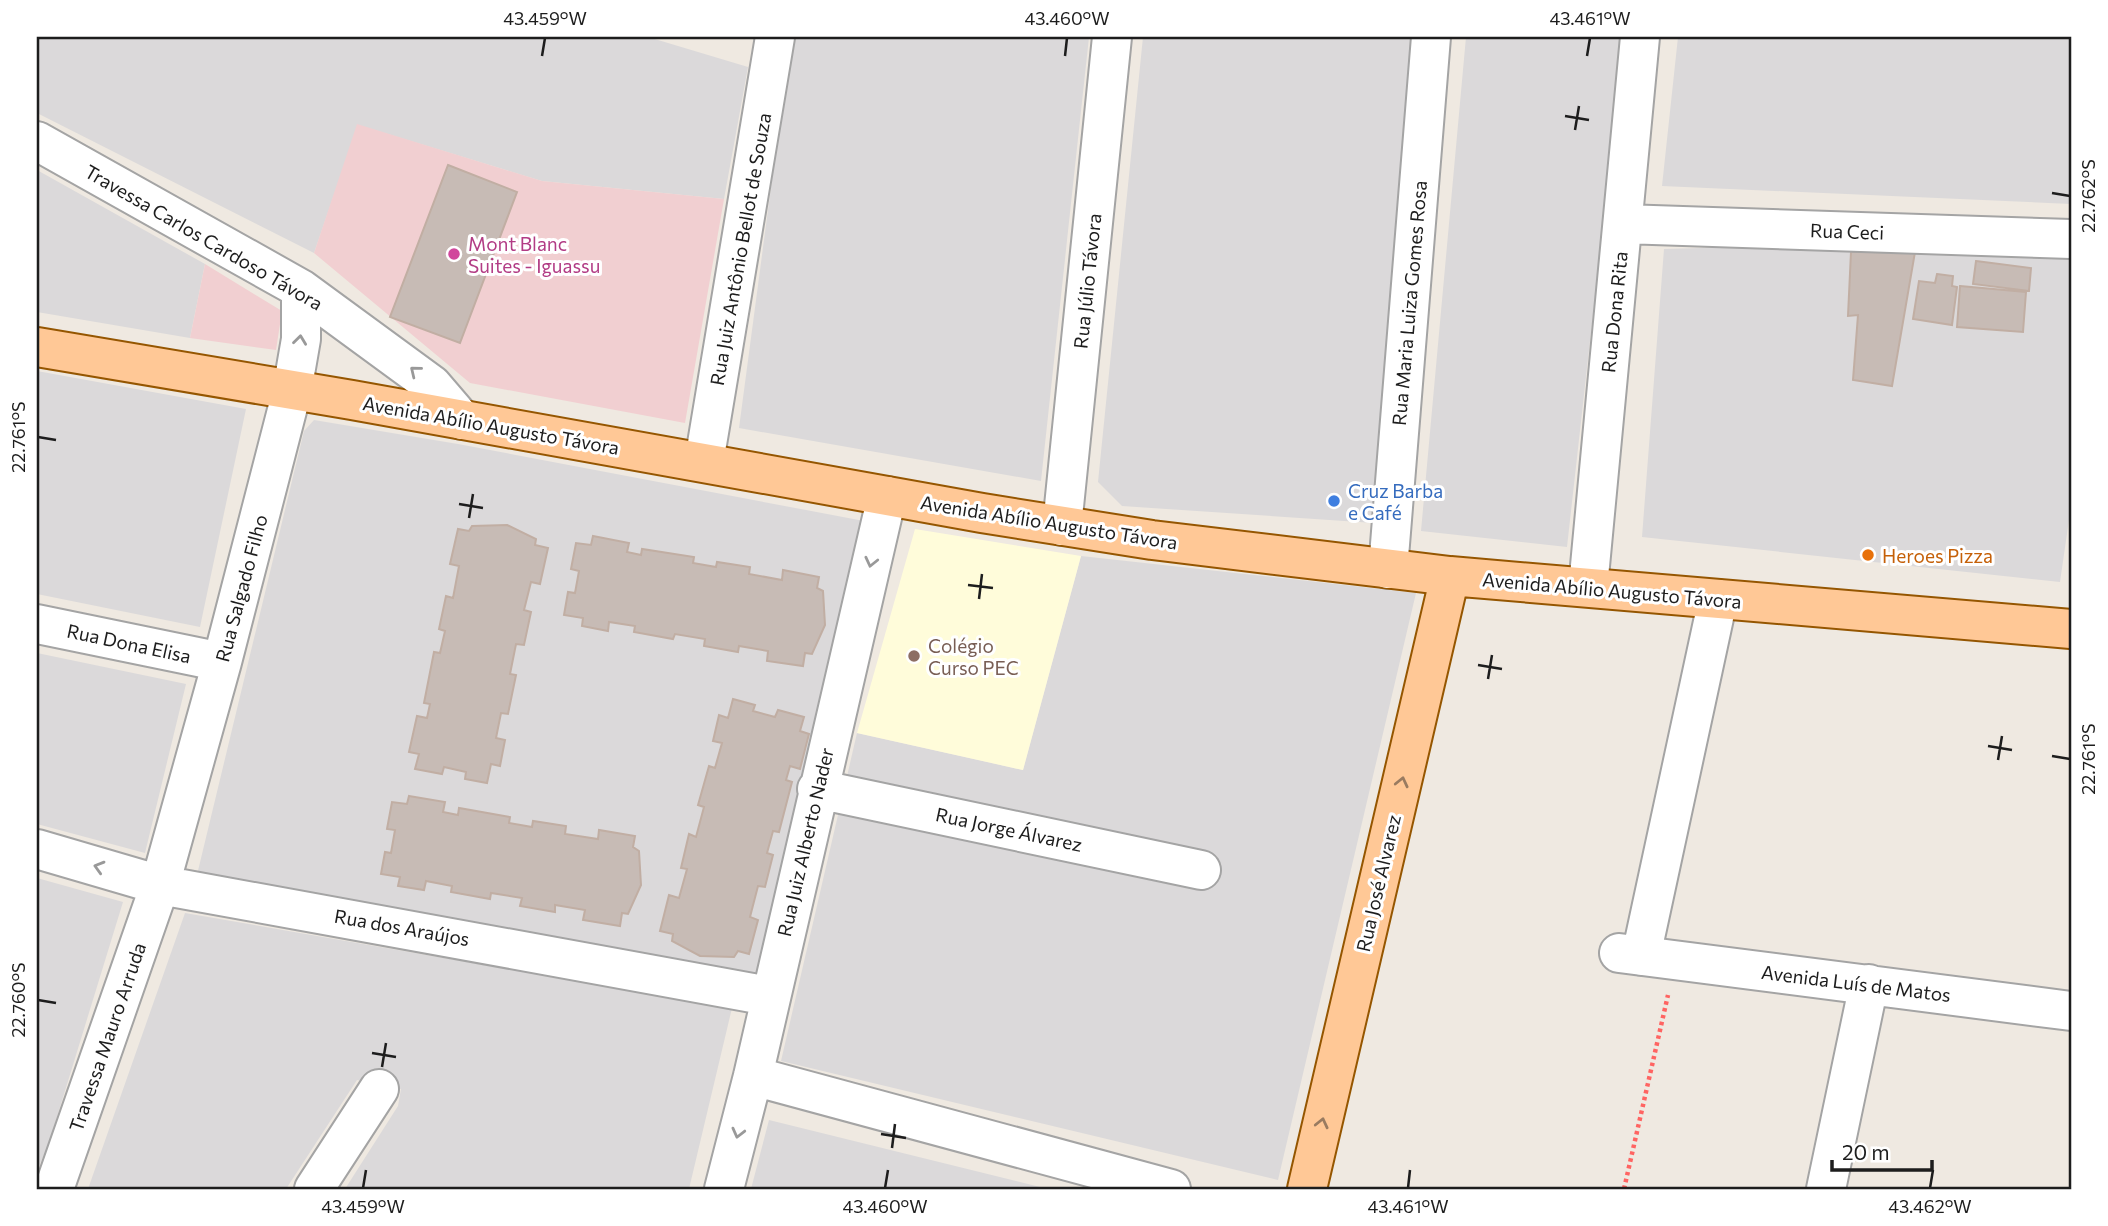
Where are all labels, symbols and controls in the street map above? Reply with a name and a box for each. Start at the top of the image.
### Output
text: 43.459°W [503,7,587,29]
text: 43.460°W [1024,7,1110,29]
text: 43.461°W [1549,7,1631,29]
street label: Rua Juiz Antônio Bellot de Souza [705,111,775,387]
street label: Travessa Carlos Cardoso Távora [81,159,327,315]
text: 22.762°S [2077,159,2099,233]
street label: Rua Maria Luiza Gomes Rosa [1387,179,1431,427]
street label: Rua Júlio Távora [1068,212,1106,350]
street label: Rua Ceci [1810,218,1884,244]
place label: Mont Blanc Suites - Iguassu [468,232,600,277]
marker: Mont Blanc Suites - Iguassu [446,246,462,262]
street label: Rua Dona Rita [1596,250,1632,374]
one-way arrow [293,334,308,346]
one-way arrow [410,367,422,380]
street label: Avenida Abílio Augusto Távora [361,391,621,459]
text: 22.761°S [7,401,29,473]
place label: Cruz Barba e Café [1348,479,1443,524]
street label: Avenida Abílio Augusto Távora [919,490,1179,554]
marker: Cruz Barba e Café [1326,493,1342,509]
street label: Rua Salgado Filho [210,512,272,664]
place label: Heroes Pizza [1882,544,1993,567]
marker: Heroes Pizza [1860,547,1876,563]
one-way arrow [865,556,879,568]
street label: Avenida Abílio Augusto Távora [1481,567,1743,613]
street label: Rua Dona Elisa [65,619,193,667]
place label: Colégio Curso PEC [928,634,1019,679]
marker: Colégio Curso PEC [906,648,922,664]
text: 22.761°S [2077,723,2099,795]
street label: Rua Juiz Alberto Nader [772,745,838,939]
one-way arrow [1394,776,1408,788]
street label: Rua Jorge Álvarez [934,802,1084,856]
street label: Rua José Alvarez [1351,812,1405,954]
one-way arrow [93,861,105,875]
street label: Rua dos Araújos [333,904,471,950]
street label: Travessa Mauro Arruda [64,939,150,1135]
street label: Avenida Luís de Matos [1760,960,1952,1006]
text: 22.760°S [7,962,29,1038]
one-way arrow [1314,1117,1328,1129]
one-way arrow [732,1127,746,1139]
scale bar [1832,1128,1931,1172]
text: 20 m [1842,1139,1890,1164]
text: 43.459°W [321,1195,405,1217]
text: 43.460°W [842,1195,928,1217]
text: 43.461°W [1367,1195,1449,1217]
text: 43.462°W [1888,1195,1972,1217]

